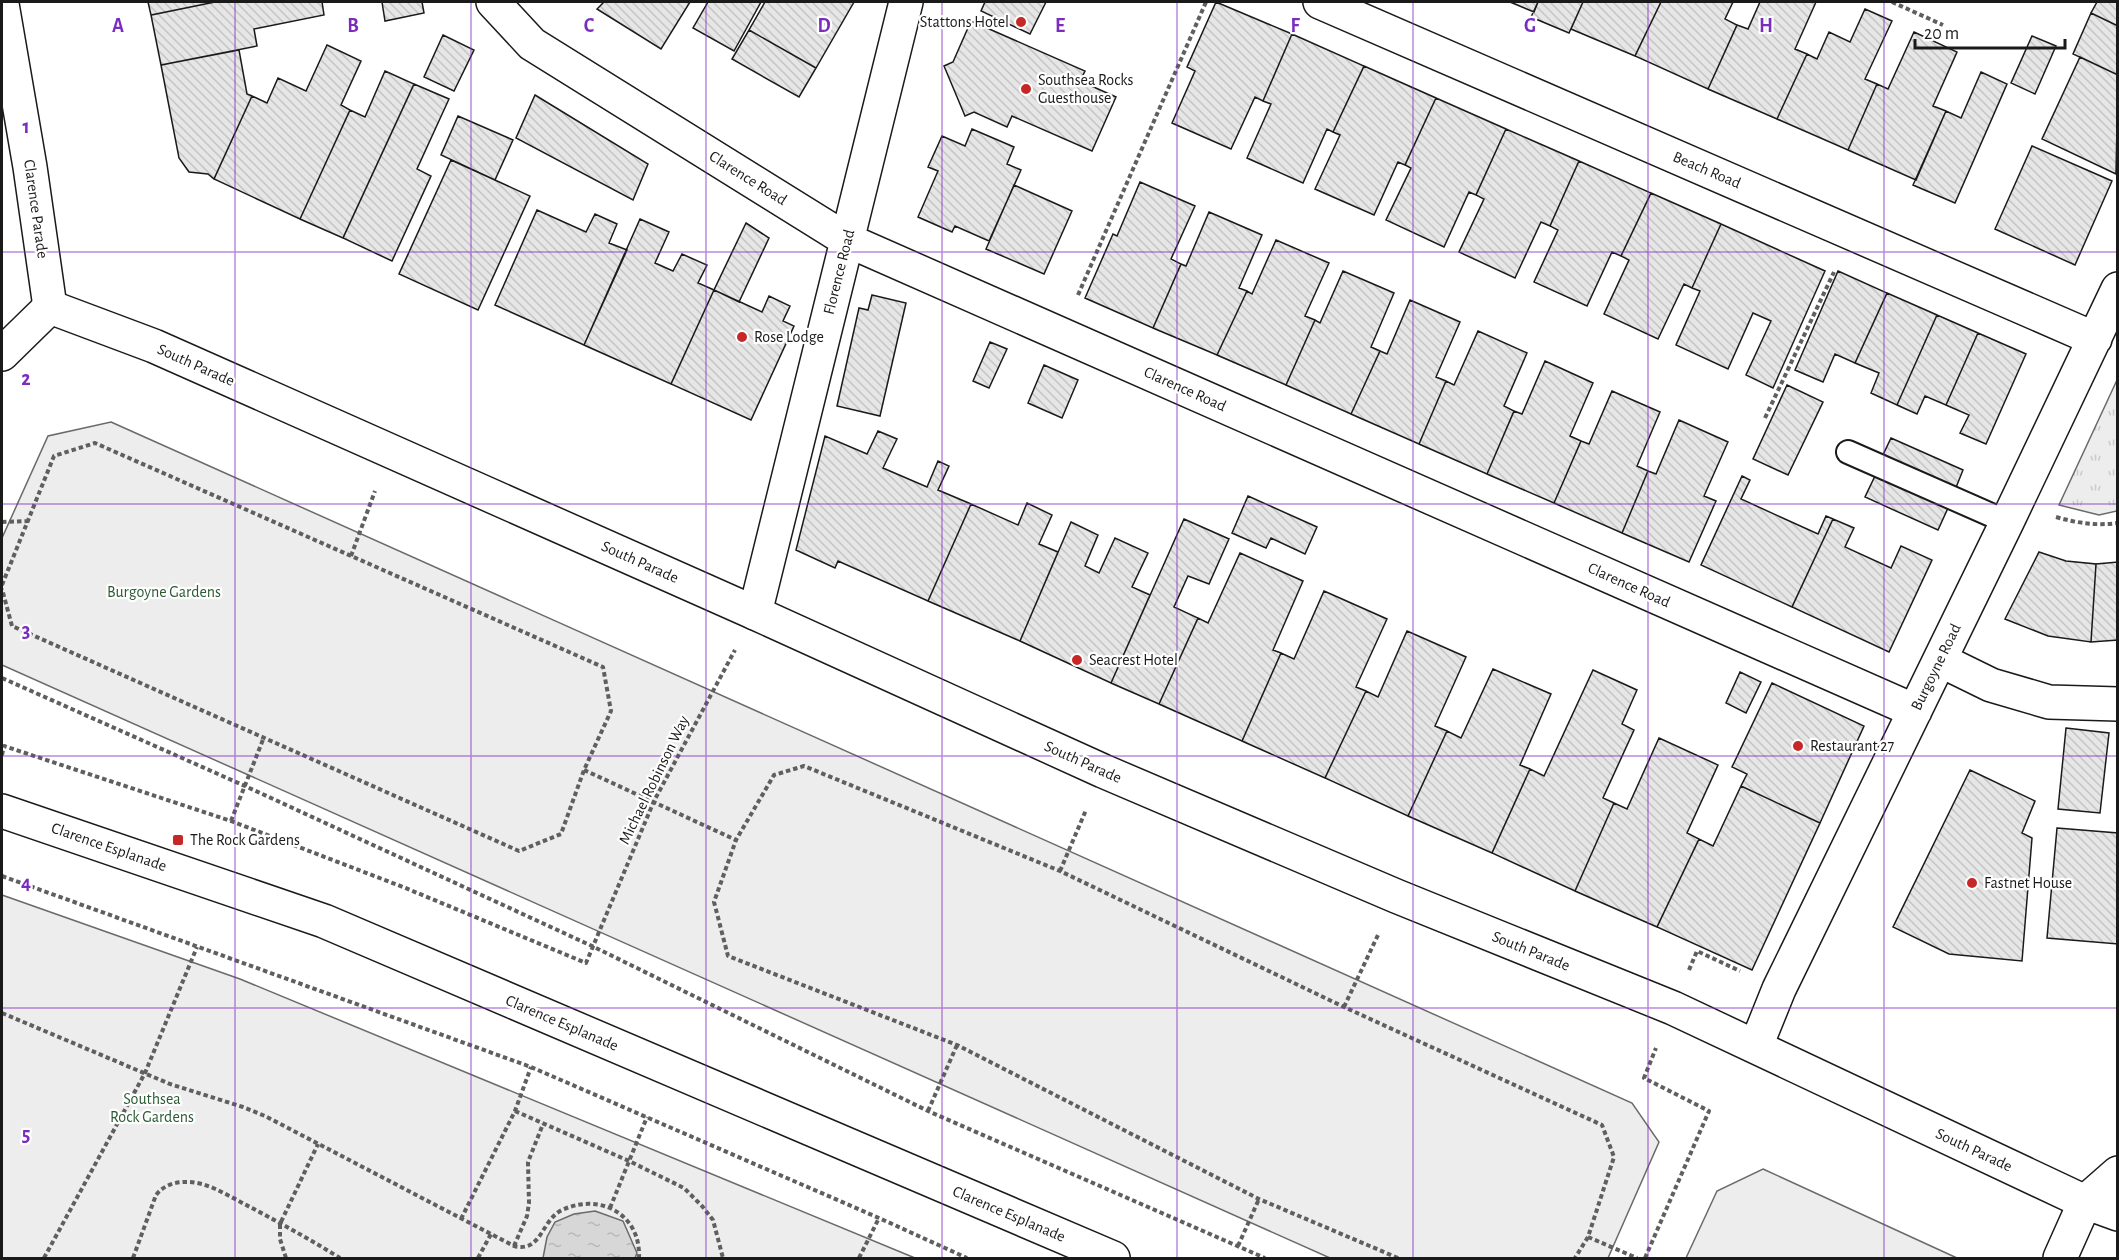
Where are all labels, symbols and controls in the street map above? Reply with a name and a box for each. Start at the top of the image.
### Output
scale bar [1915,12,2065,50]
place label: Stattons Hotel [920,14,1009,30]
marker: Stattons Hotel [1014,15,1028,29]
text: A [112,16,124,36]
text: B [347,16,359,36]
text: C [584,16,595,36]
text: D [817,16,831,36]
text: E [1055,16,1065,36]
text: F [1290,16,1300,36]
text: G [1524,16,1536,36]
text: H [1759,16,1773,36]
text: 20 m [1924,25,1959,43]
place label: Southsea Rocks Guesthouse [1038,72,1134,106]
marker: Southsea Rocks Guesthouse [1019,82,1033,96]
text: 1 [22,117,30,137]
street label: Clarence Road [706,148,790,208]
street label: Beach Road [1671,149,1743,191]
street label: Clarence Parade [21,159,51,259]
street label: Florence Road [821,228,857,316]
place label: Rose Lodge [754,329,824,345]
marker: Rose Lodge [735,330,749,344]
street label: South Parade [155,341,237,389]
street label: Clarence Road [1141,364,1229,414]
text: 2 [21,369,31,389]
street label: South Parade [599,538,681,586]
street label: Clarence Road [1585,560,1673,610]
park label: Burgoyne Gardens [107,584,221,601]
text: 3 [22,621,30,641]
street label: Burgoyne Road [1908,621,1965,713]
place label: Seacrest Hotel [1089,652,1178,668]
marker: Seacrest Hotel [1070,653,1084,667]
street label: Michael Robinson Way [616,713,693,847]
street label: South Parade [1042,738,1124,786]
place label: Restaurant 27 [1810,738,1895,754]
marker: Restaurant 27 [1791,739,1805,753]
street label: Clarence Esplanade [49,820,169,874]
place label: The Rock Gardens [190,832,300,848]
marker: The Rock Gardens [171,833,185,847]
text: 4 [21,873,31,893]
place label: Fastnet House [1984,875,2072,891]
marker: Fastnet House [1965,876,1979,890]
street label: South Parade [1490,928,1572,974]
street label: Clarence Esplanade [503,992,621,1054]
park label: Southsea Rock Gardens [110,1091,194,1125]
text: 5 [22,1125,30,1145]
street label: South Parade [1933,1125,2015,1175]
street label: Clarence Esplanade [950,1183,1068,1245]

